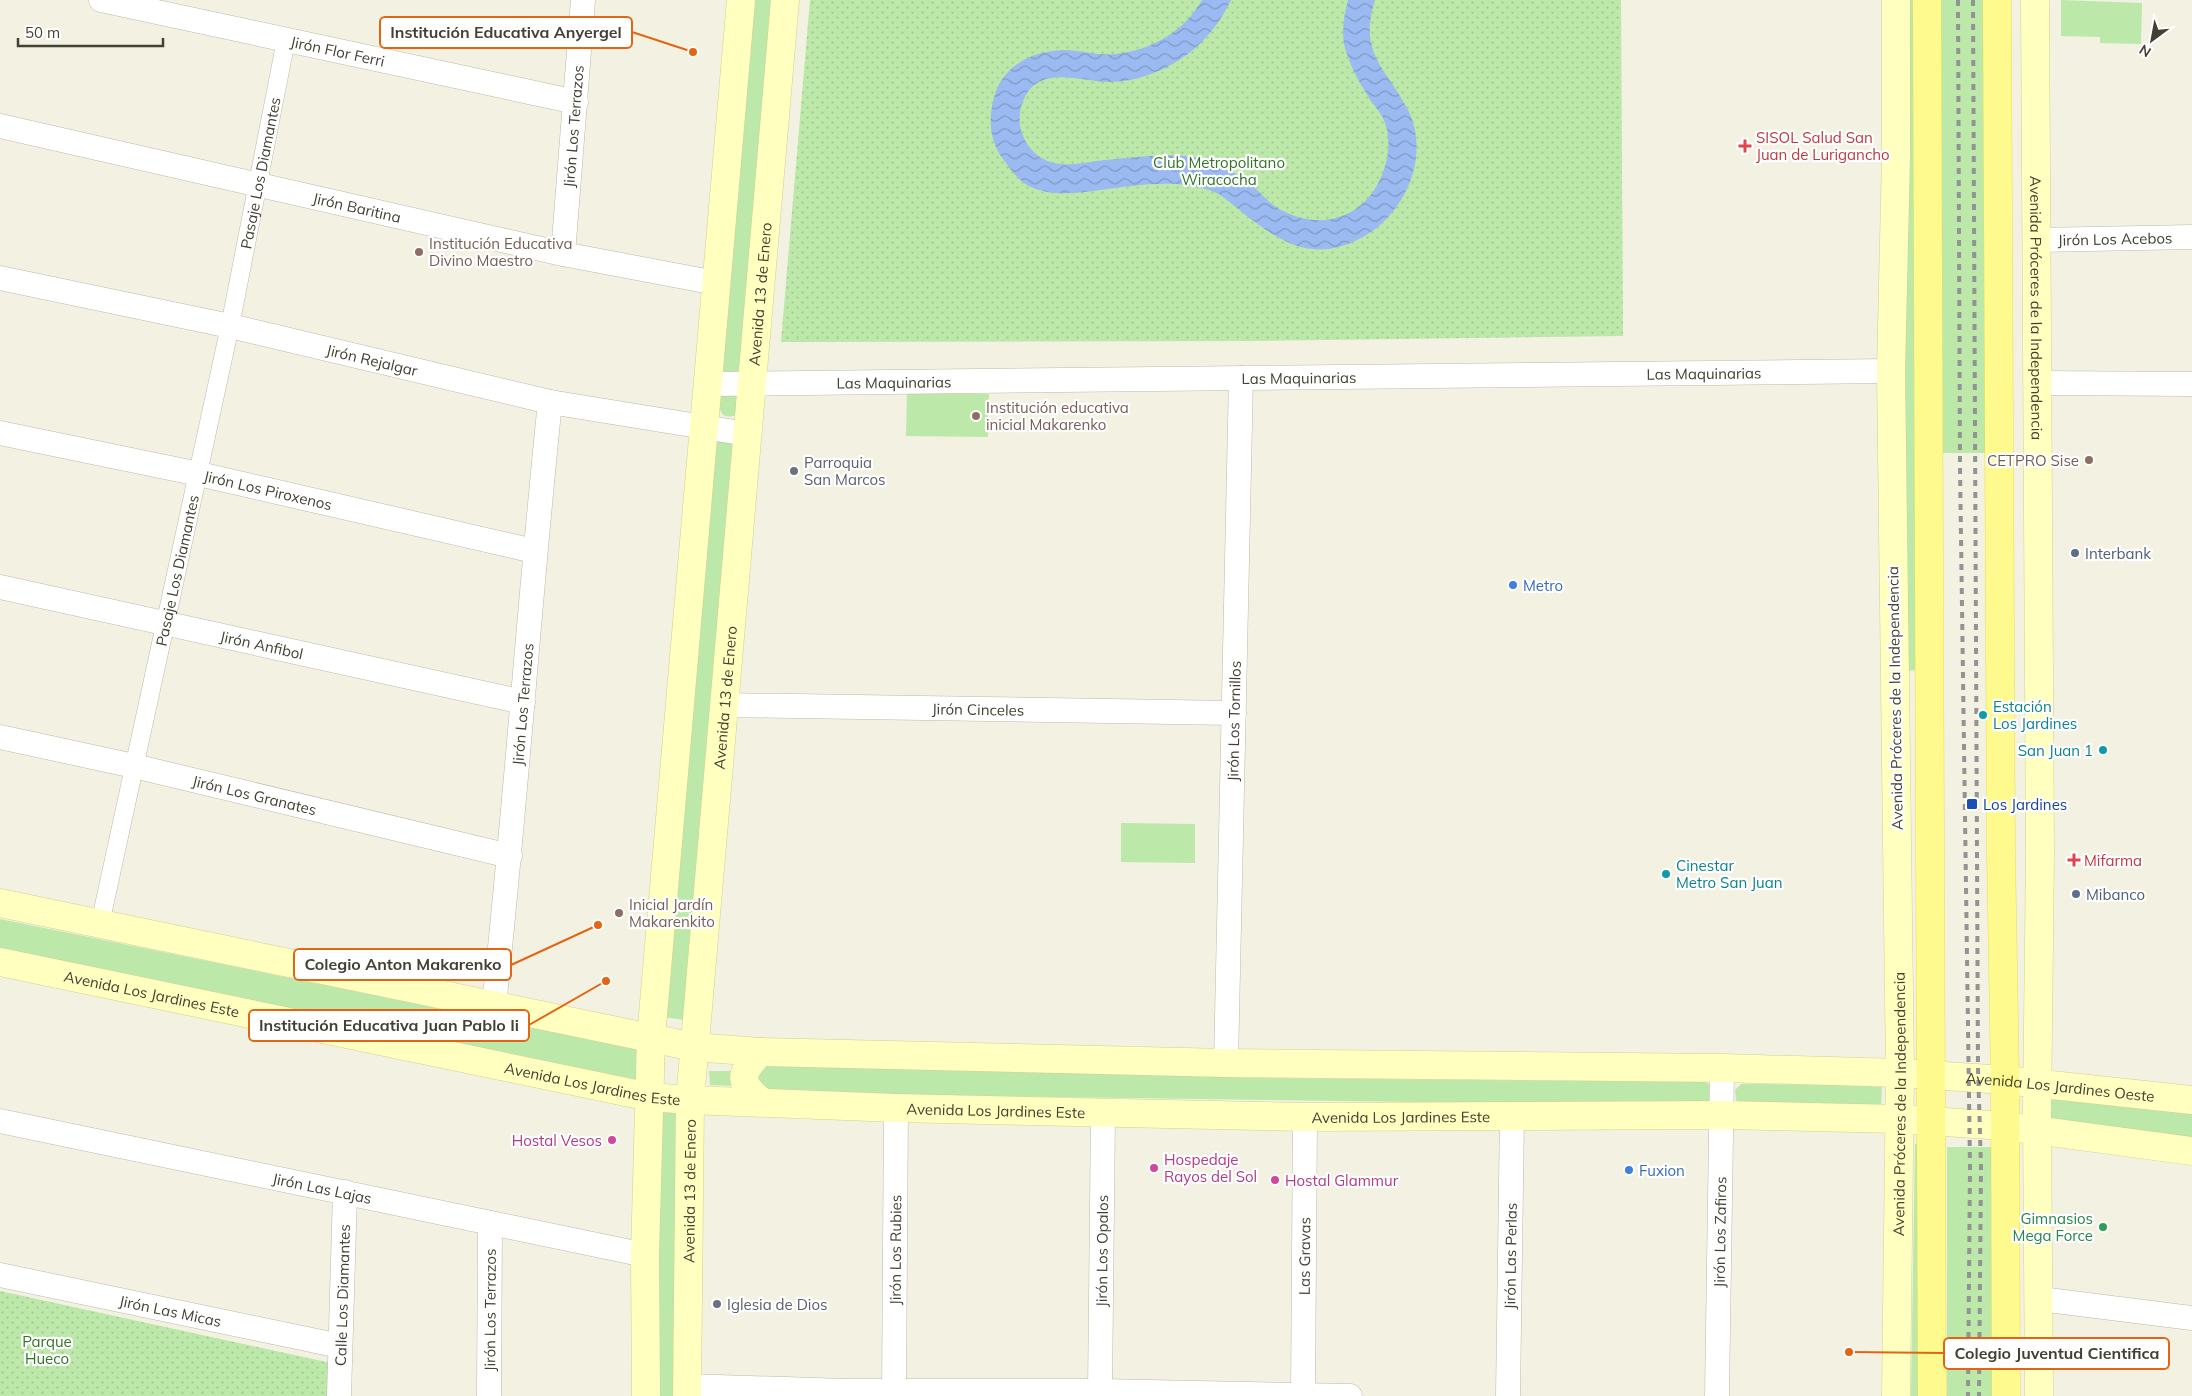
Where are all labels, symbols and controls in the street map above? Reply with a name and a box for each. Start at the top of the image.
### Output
scale bar [18,15,162,47]
north arrow [2127,15,2177,65]
callout: Institución Educativa Anyergel [380,17,632,48]
text: Institución Educativa Anyergel [390,22,622,42]
text: 50 m [25,23,60,42]
street label: Jirón Flor Ferri [289,31,387,70]
text: N [2136,41,2154,61]
street label: Jirón Los Terrazos [559,64,587,188]
street label: Pasaje Los Diamantes [236,95,284,250]
place label: SISOL Salud San Juan de Lurigancho [1756,128,1890,164]
marker: SISOL Salud San Juan de Lurigancho [1738,139,1752,153]
park label: Club Metropolitano Wiracocha [1153,153,1285,189]
street label: Avenida Próceres de la Independencia [2027,176,2047,440]
street label: Jirón Baritina [311,188,403,226]
street label: Avenida 13 de Enero [744,222,775,366]
street label: Jirón Los Acebos [2057,228,2173,249]
place label: Institución Educativa Divino Maestro [429,234,572,270]
marker: Institución Educativa Divino Maestro [413,246,425,258]
street label: Jirón Rejalgar [325,340,420,380]
street label: Las Maquinarias [1646,363,1762,383]
street label: Las Maquinarias [1241,367,1357,388]
street label: Las Maquinarias [836,372,952,392]
place label: Institución educativa inicial Makarenko [986,398,1129,434]
marker: Institución educativa inicial Makarenko [970,410,982,422]
place label: CETPRO Sise [1987,451,2079,470]
place label: Parroquia San Marcos [804,453,886,489]
marker: CETPRO Sise [2083,454,2095,466]
marker: Parroquia San Marcos [788,465,800,477]
street label: Jirón Los Piroxenos [202,466,334,514]
street label: Pasaje Los Diamantes [151,493,203,648]
place label: Interbank [2085,544,2151,563]
marker: Interbank [2069,547,2081,559]
street label: Avenida Próceres de la Independencia [1883,566,1907,830]
place label: Metro [1523,576,1563,595]
marker: Metro [1507,579,1519,591]
street label: Avenida 13 de Enero [709,625,740,770]
street label: Jirón Anfibol [218,626,305,663]
street label: Jirón Los Terrazos [508,642,537,766]
street label: Jirón Los Tornillos [1223,661,1244,782]
place label: Estación Los Jardines [1993,697,2077,733]
street label: Jirón Cinceles [932,699,1024,719]
marker: Estación Los Jardines [1977,709,1989,721]
place label: San Juan 1 [2018,741,2093,760]
marker: San Juan 1 [2097,744,2109,756]
street label: Jirón Los Granates [190,771,319,819]
place label: Los Jardines [1983,795,2067,814]
marker: Los Jardines [1965,797,1979,811]
place label: Mifarma [2084,851,2142,870]
marker: Mifarma [2068,854,2080,866]
place label: Cinestar Metro San Juan [1676,856,1783,892]
marker: Cinestar Metro San Juan [1660,868,1672,880]
place label: Mibanco [2086,885,2145,904]
marker: Mibanco [2070,888,2082,900]
place label: Inicial Jardín Makarenkito [629,895,715,931]
marker: Inicial Jardín Makarenkito [613,907,625,919]
callout: Colegio Anton Makarenko [294,949,511,980]
text: Colegio Anton Makarenko [304,954,502,974]
street label: Avenida Los Jardines Este [62,966,241,1021]
street label: Avenida Próceres de la Independencia [1888,972,1910,1236]
callout: Institución Educativa Juan Pablo Ii [249,1010,529,1041]
text: Institución Educativa Juan Pablo Ii [259,1015,519,1035]
street label: Avenida Los Jardines Este [503,1058,681,1109]
street label: Avenida Los Jardines Oeste [1965,1068,2156,1105]
street label: Avenida Los Jardines Este [906,1099,1085,1122]
street label: Avenida Los Jardines Este [1311,1107,1490,1126]
street label: Avenida 13 de Enero [679,1119,699,1263]
place label: Hostal Vesos [512,1131,602,1150]
marker: Hostal Vesos [606,1134,618,1146]
place label: Hospedaje Rayos del Sol [1164,1150,1257,1186]
place label: Fuxion [1639,1161,1685,1180]
marker: Hospedaje Rayos del Sol [1148,1162,1160,1174]
marker: Fuxion [1623,1164,1635,1176]
street label: Jirón Las Lajas [271,1168,373,1207]
place label: Hostal Glammur [1285,1171,1399,1190]
marker: Hostal Glammur [1269,1174,1281,1186]
street label: Jirón Los Zafiros [1709,1176,1730,1288]
street label: Jirón Los Rubies [885,1195,905,1305]
street label: Jirón Los Opalos [1091,1195,1112,1307]
street label: Jirón Las Perlas [1500,1202,1520,1310]
place label: Gimnasios Mega Force [2013,1209,2093,1245]
street label: Las Gravas [1294,1217,1314,1295]
marker: Gimnasios Mega Force [2097,1221,2109,1233]
street label: Calle Los Diamantes [330,1224,354,1366]
street label: Jirón Los Terrazos [480,1249,499,1371]
street label: Jirón Las Micas [117,1291,223,1331]
place label: Iglesia de Dios [727,1295,827,1314]
marker: Iglesia de Dios [711,1298,723,1310]
park label: Parque Hueco [22,1332,72,1368]
callout: Colegio Juventud Cientifica [1944,1338,2169,1369]
text: Colegio Juventud Cientifica [1955,1343,2159,1363]

